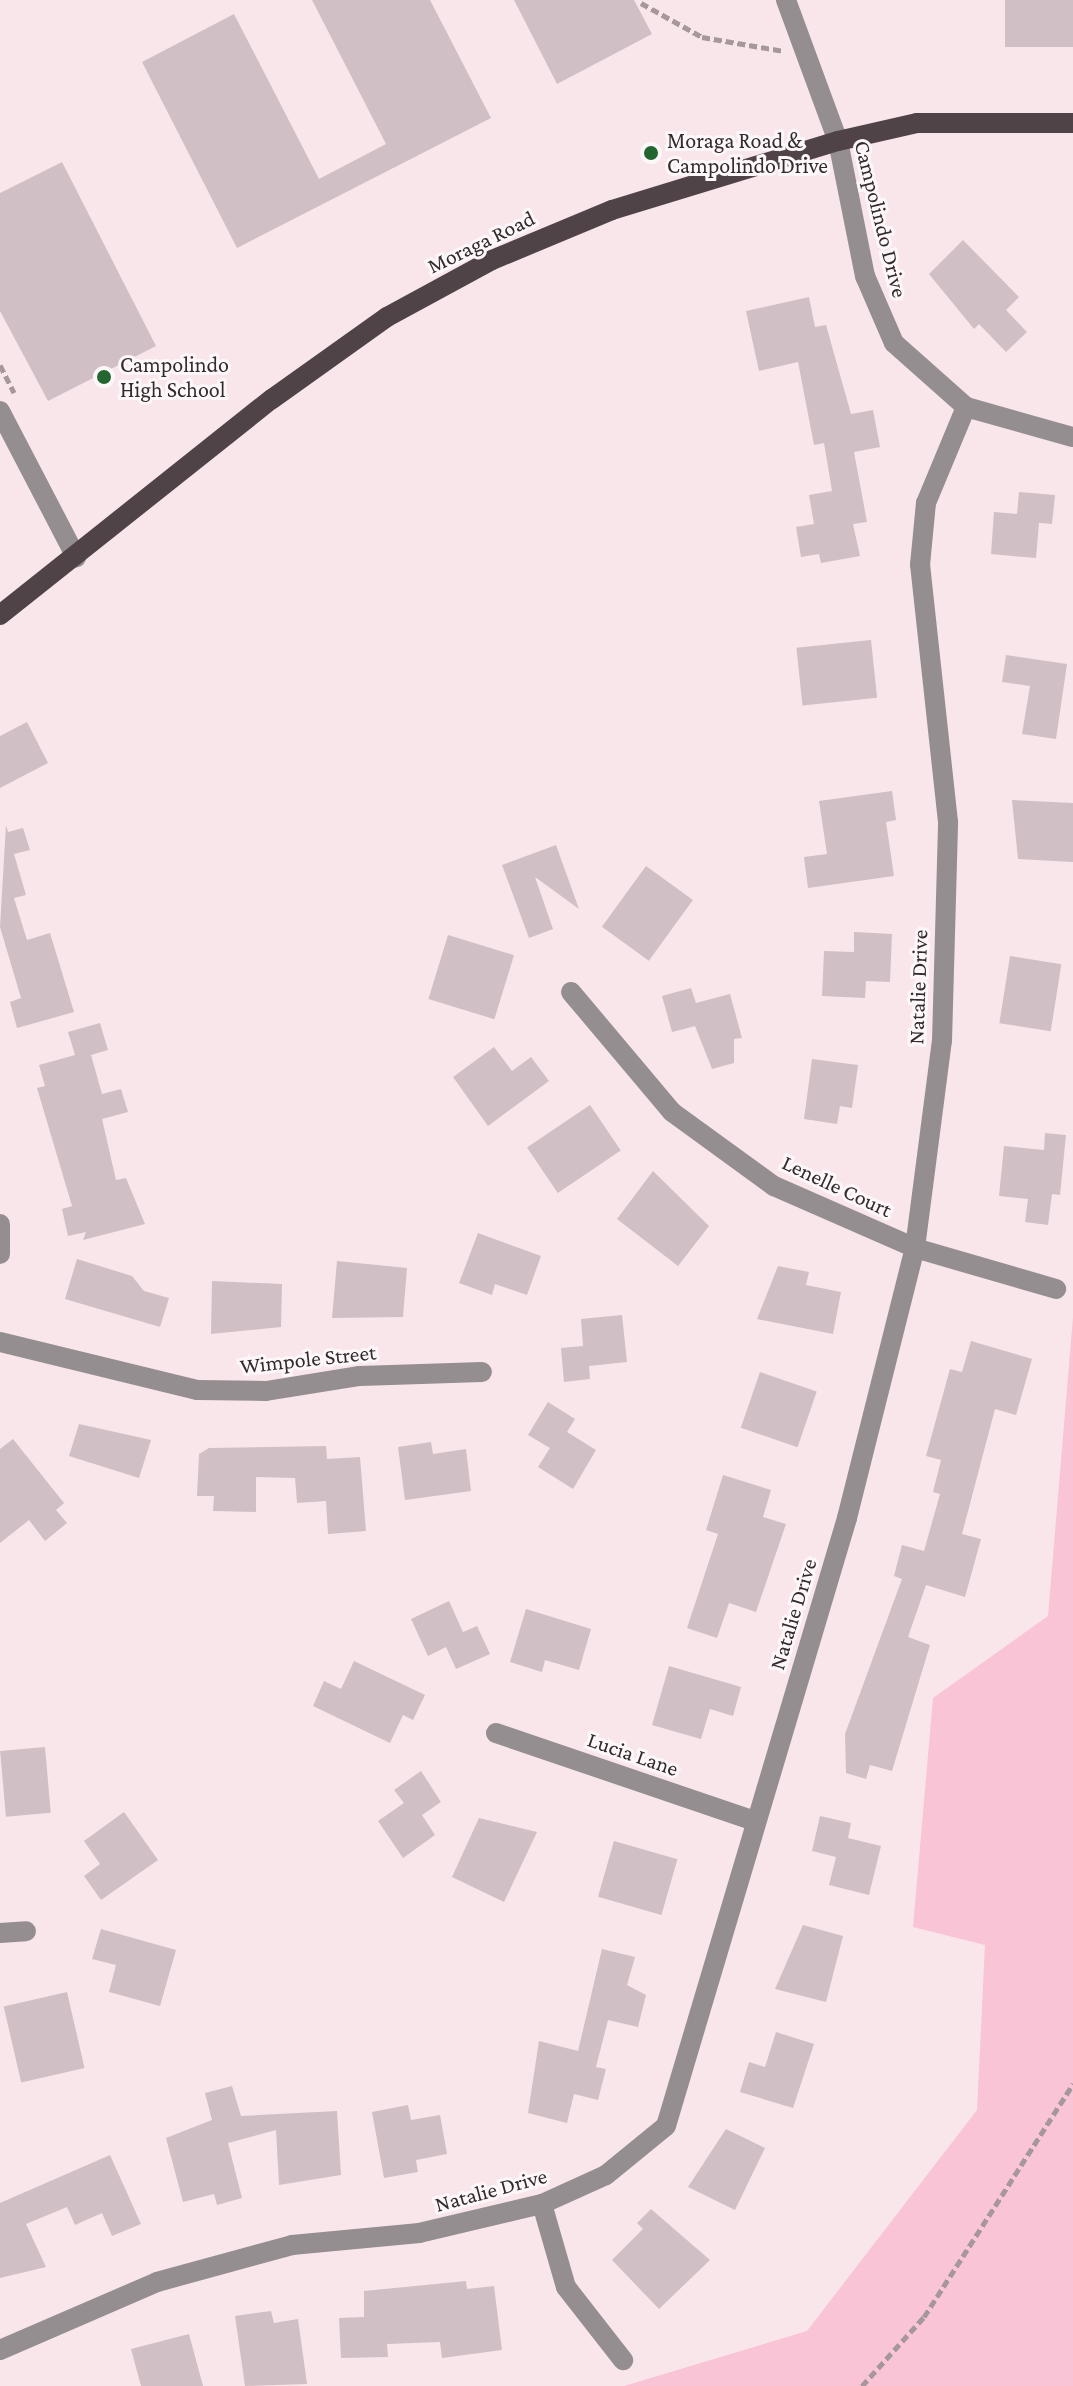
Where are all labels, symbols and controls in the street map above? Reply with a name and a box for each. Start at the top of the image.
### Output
place label: Moraga Road & Campolindo Drive [667,127,828,178]
street label: Campolindo Drive [849,138,913,300]
marker: Moraga Road & Campolindo Drive [642,144,660,162]
street label: Moraga Road [423,205,539,279]
place label: Campolindo High School [120,351,229,402]
marker: Campolindo High School [95,368,113,386]
street label: Natalie Drive [903,929,933,1045]
street label: Lenelle Court [778,1149,896,1223]
street label: Wimpole Street [239,1339,377,1379]
street label: Natalie Drive [764,1555,822,1673]
street label: Lucia Lane [584,1726,682,1782]
street label: Natalie Drive [432,2162,550,2218]

